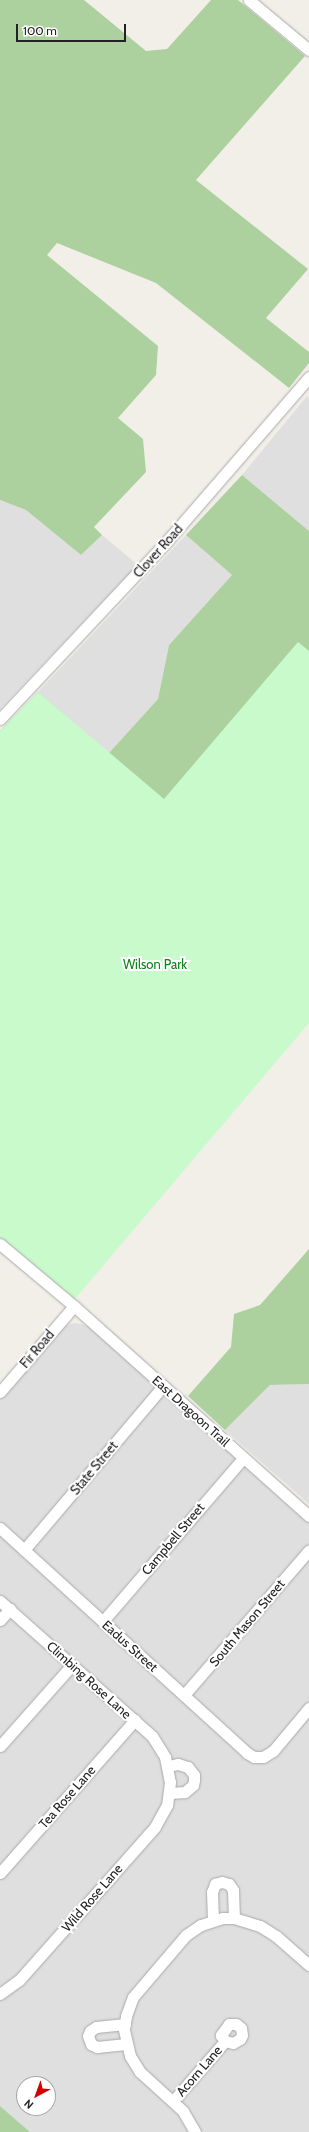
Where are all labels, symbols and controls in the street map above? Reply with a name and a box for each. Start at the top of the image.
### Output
scale bar [18,16,128,42]
text: 100 m [23,23,57,38]
street label: Clover Road [130,521,186,581]
park label: Wilson Park [123,956,187,972]
street label: Fir Road [17,1327,57,1371]
street label: East Dragoon Trail [149,1372,233,1450]
street label: State Street [67,1438,121,1498]
street label: Campbell Street [138,1500,208,1578]
street label: South Mason Street [206,1576,288,1670]
street label: Eadus Street [99,1617,161,1675]
street label: Climbing Rose Lane [44,1638,134,1722]
street label: Tea Rose Lane [35,1762,99,1832]
street label: Wild Rose Lane [58,1861,126,1935]
street label: Acorn Lane [173,2043,225,2099]
north arrow [16,2076,56,2116]
text: N [21,2096,36,2112]

